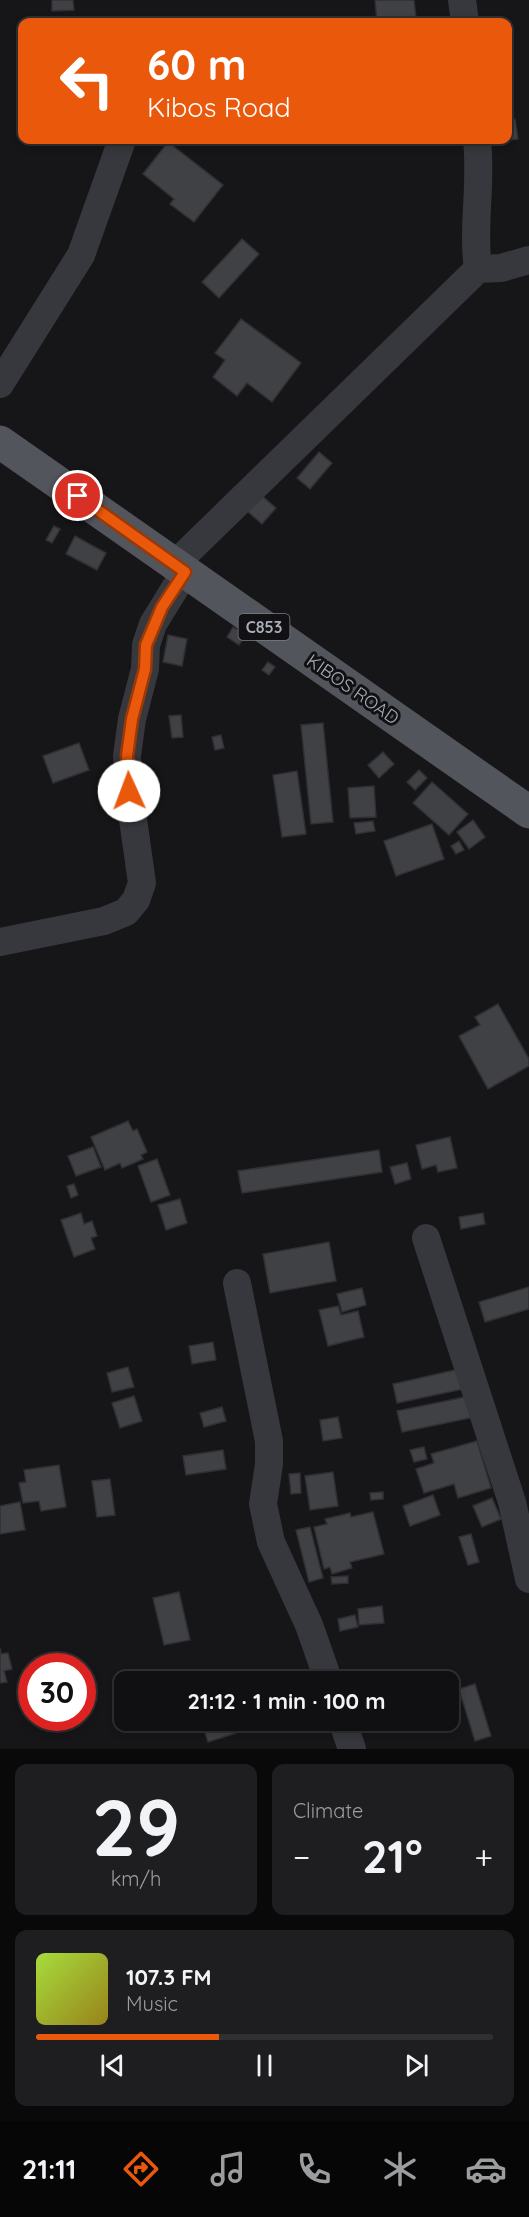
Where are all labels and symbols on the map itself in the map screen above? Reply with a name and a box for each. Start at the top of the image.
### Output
pin [52,470,103,521]
road number: C853 [238,614,290,640]
street label: KIBOS ROAD [302,649,404,729]
position arrow [97,759,161,823]
speed limit sign: 30 [18,1653,96,1731]

